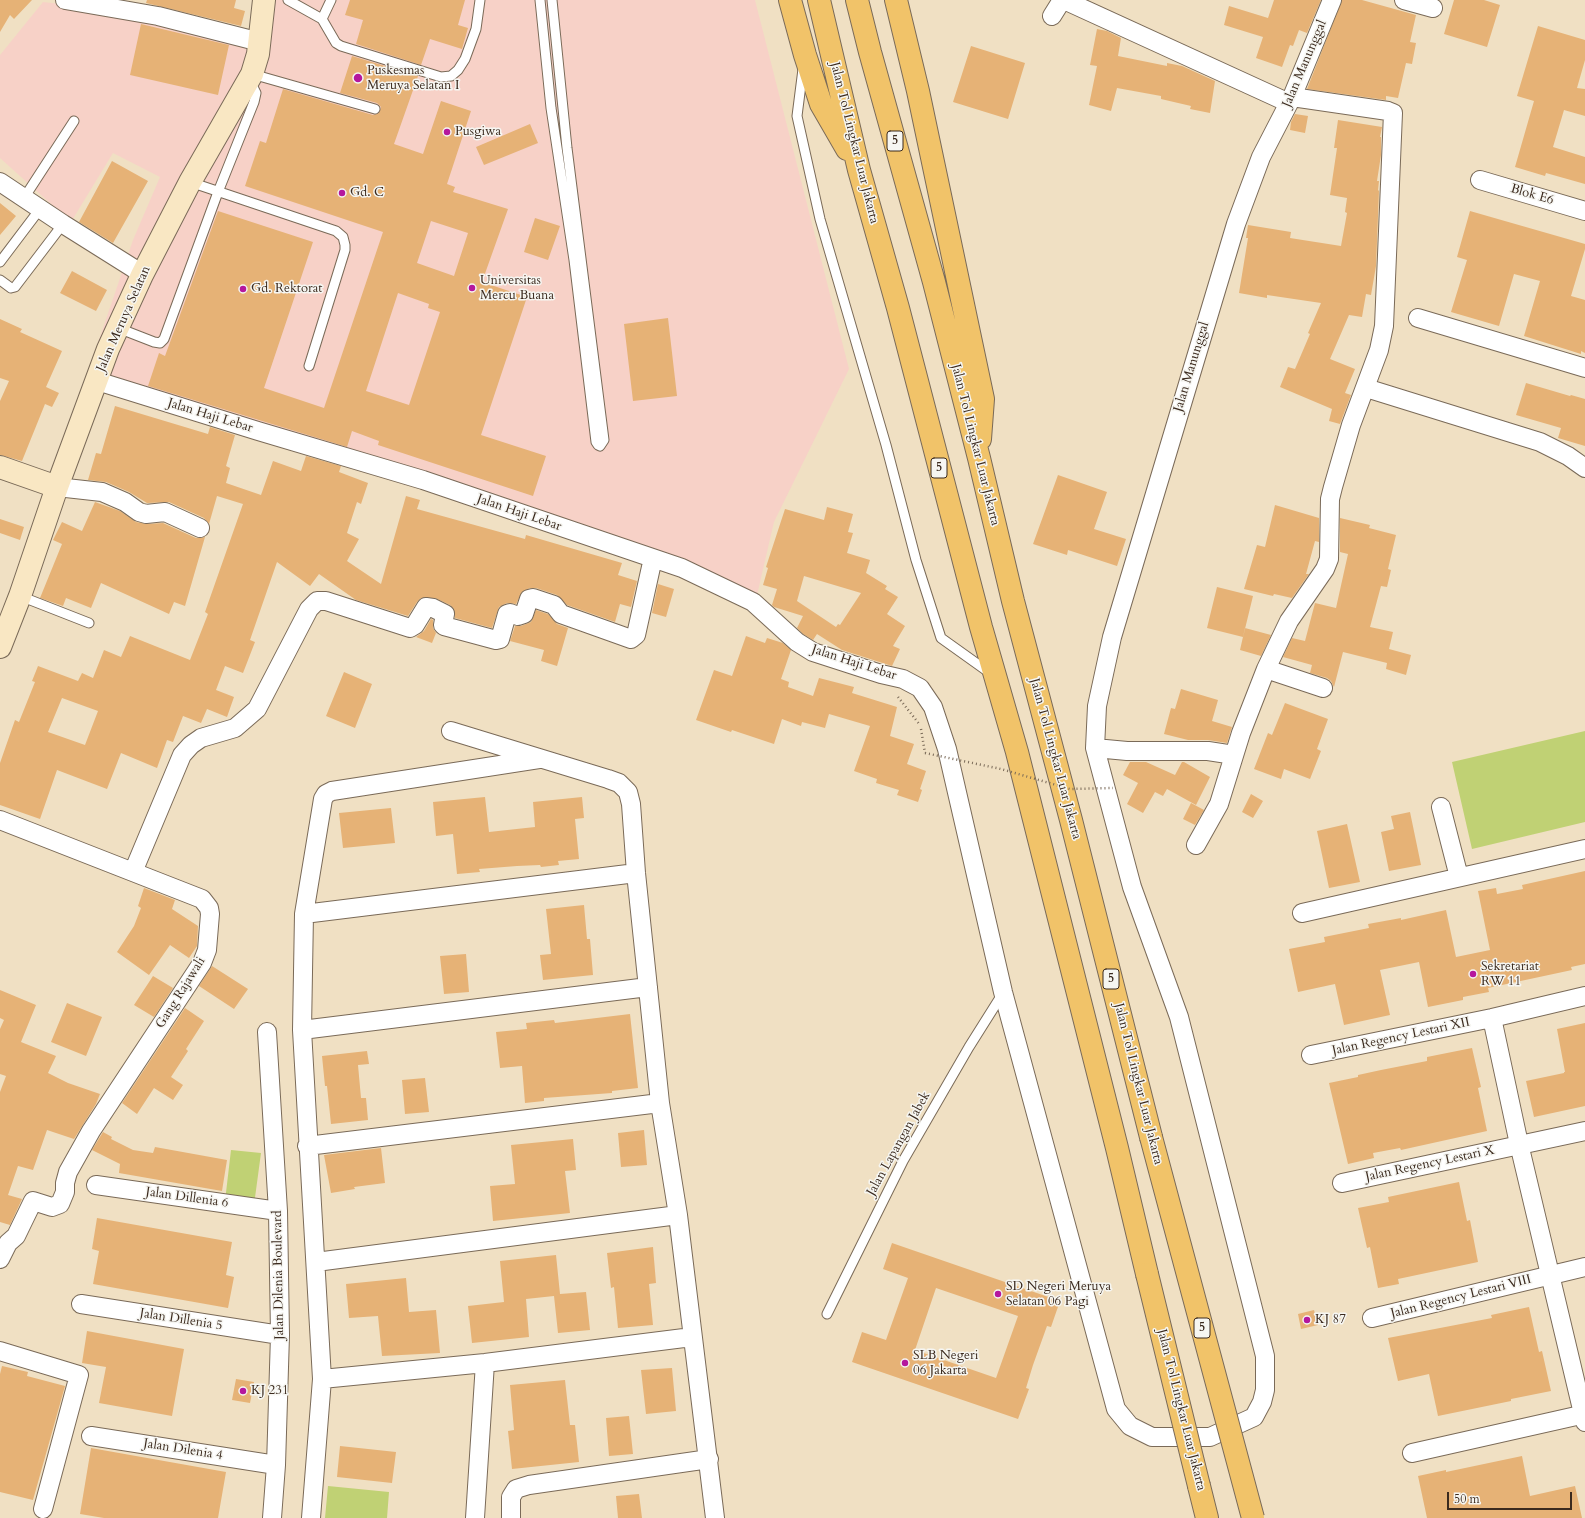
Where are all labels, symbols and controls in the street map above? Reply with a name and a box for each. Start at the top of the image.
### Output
street label: Jalan Manunggal [1280,18,1330,110]
street label: Jalan Tol Lingkar Luar Jakarta [826,61,882,225]
place label: Puskesmas Meruya Selatan I [367,63,459,94]
marker: Puskesmas Meruya Selatan I [352,72,364,84]
place label: Pusgiwa [455,124,501,140]
marker: Pusgiwa [442,127,452,137]
road number: 5 [887,131,903,151]
street label: Blok E6 [1509,181,1555,209]
place label: Gd. C [350,185,384,201]
marker: Gd. C [337,188,347,198]
street label: Jalan Meruya Selatan [94,264,154,374]
place label: Universitas Mercu Buana [480,273,554,304]
place label: Gd. Rektorat [251,281,322,297]
marker: Universitas Mercu Buana [467,283,477,293]
marker: Gd. Rektorat [238,284,248,294]
street label: Jalan Manunggal [1171,320,1213,414]
street label: Jalan Tol Lingkar Luar Jakarta [947,363,1003,527]
street label: Jalan Haji Lebar [166,396,254,436]
road number: 5 [931,458,947,478]
street label: Jalan Haji Lebar [475,491,563,535]
street label: Jalan Haji Lebar [810,642,898,684]
street label: Jalan Tol Lingkar Luar Jakarta [1026,677,1084,841]
street label: Gang Rajawali [153,955,209,1031]
place label: Sekretariat RW 11 [1481,959,1539,990]
road number: 5 [1103,969,1119,989]
marker: Sekretariat RW 11 [1468,969,1478,979]
street label: Jalan Tol Lingkar Luar Jakarta [1110,1002,1166,1166]
street label: Jalan Regency Lestari XII [1331,1015,1471,1059]
street label: Jalan Lapangan Jabek [864,1089,934,1199]
street label: Jalan Regency Lestari X [1364,1143,1496,1185]
street label: Jalan Dillenia 6 [145,1184,229,1212]
street label: Jalan Dilenia Boulevard [270,1210,288,1340]
street label: Jalan Regency Lestari VIII [1389,1272,1533,1322]
place label: SD Negeri Meruya Selatan 06 Pagi [1006,1279,1111,1310]
marker: SD Negeri Meruya Selatan 06 Pagi [993,1289,1003,1299]
street label: Jalan Dillenia 5 [139,1306,223,1334]
place label: KJ 87 [1315,1312,1346,1328]
marker: KJ 87 [1302,1315,1312,1325]
road number: 5 [1194,1318,1210,1338]
street label: Jalan Tol Lingkar Luar Jakarta [1153,1328,1209,1492]
place label: SLB Negeri 06 Jakarta [913,1348,978,1379]
marker: SLB Negeri 06 Jakarta [900,1358,910,1368]
place label: KJ 231 [251,1383,289,1399]
marker: KJ 231 [238,1386,248,1396]
street label: Jalan Dilenia 4 [142,1436,224,1464]
scale bar [1449,1484,1574,1510]
text: 50 m [1454,1491,1480,1507]

